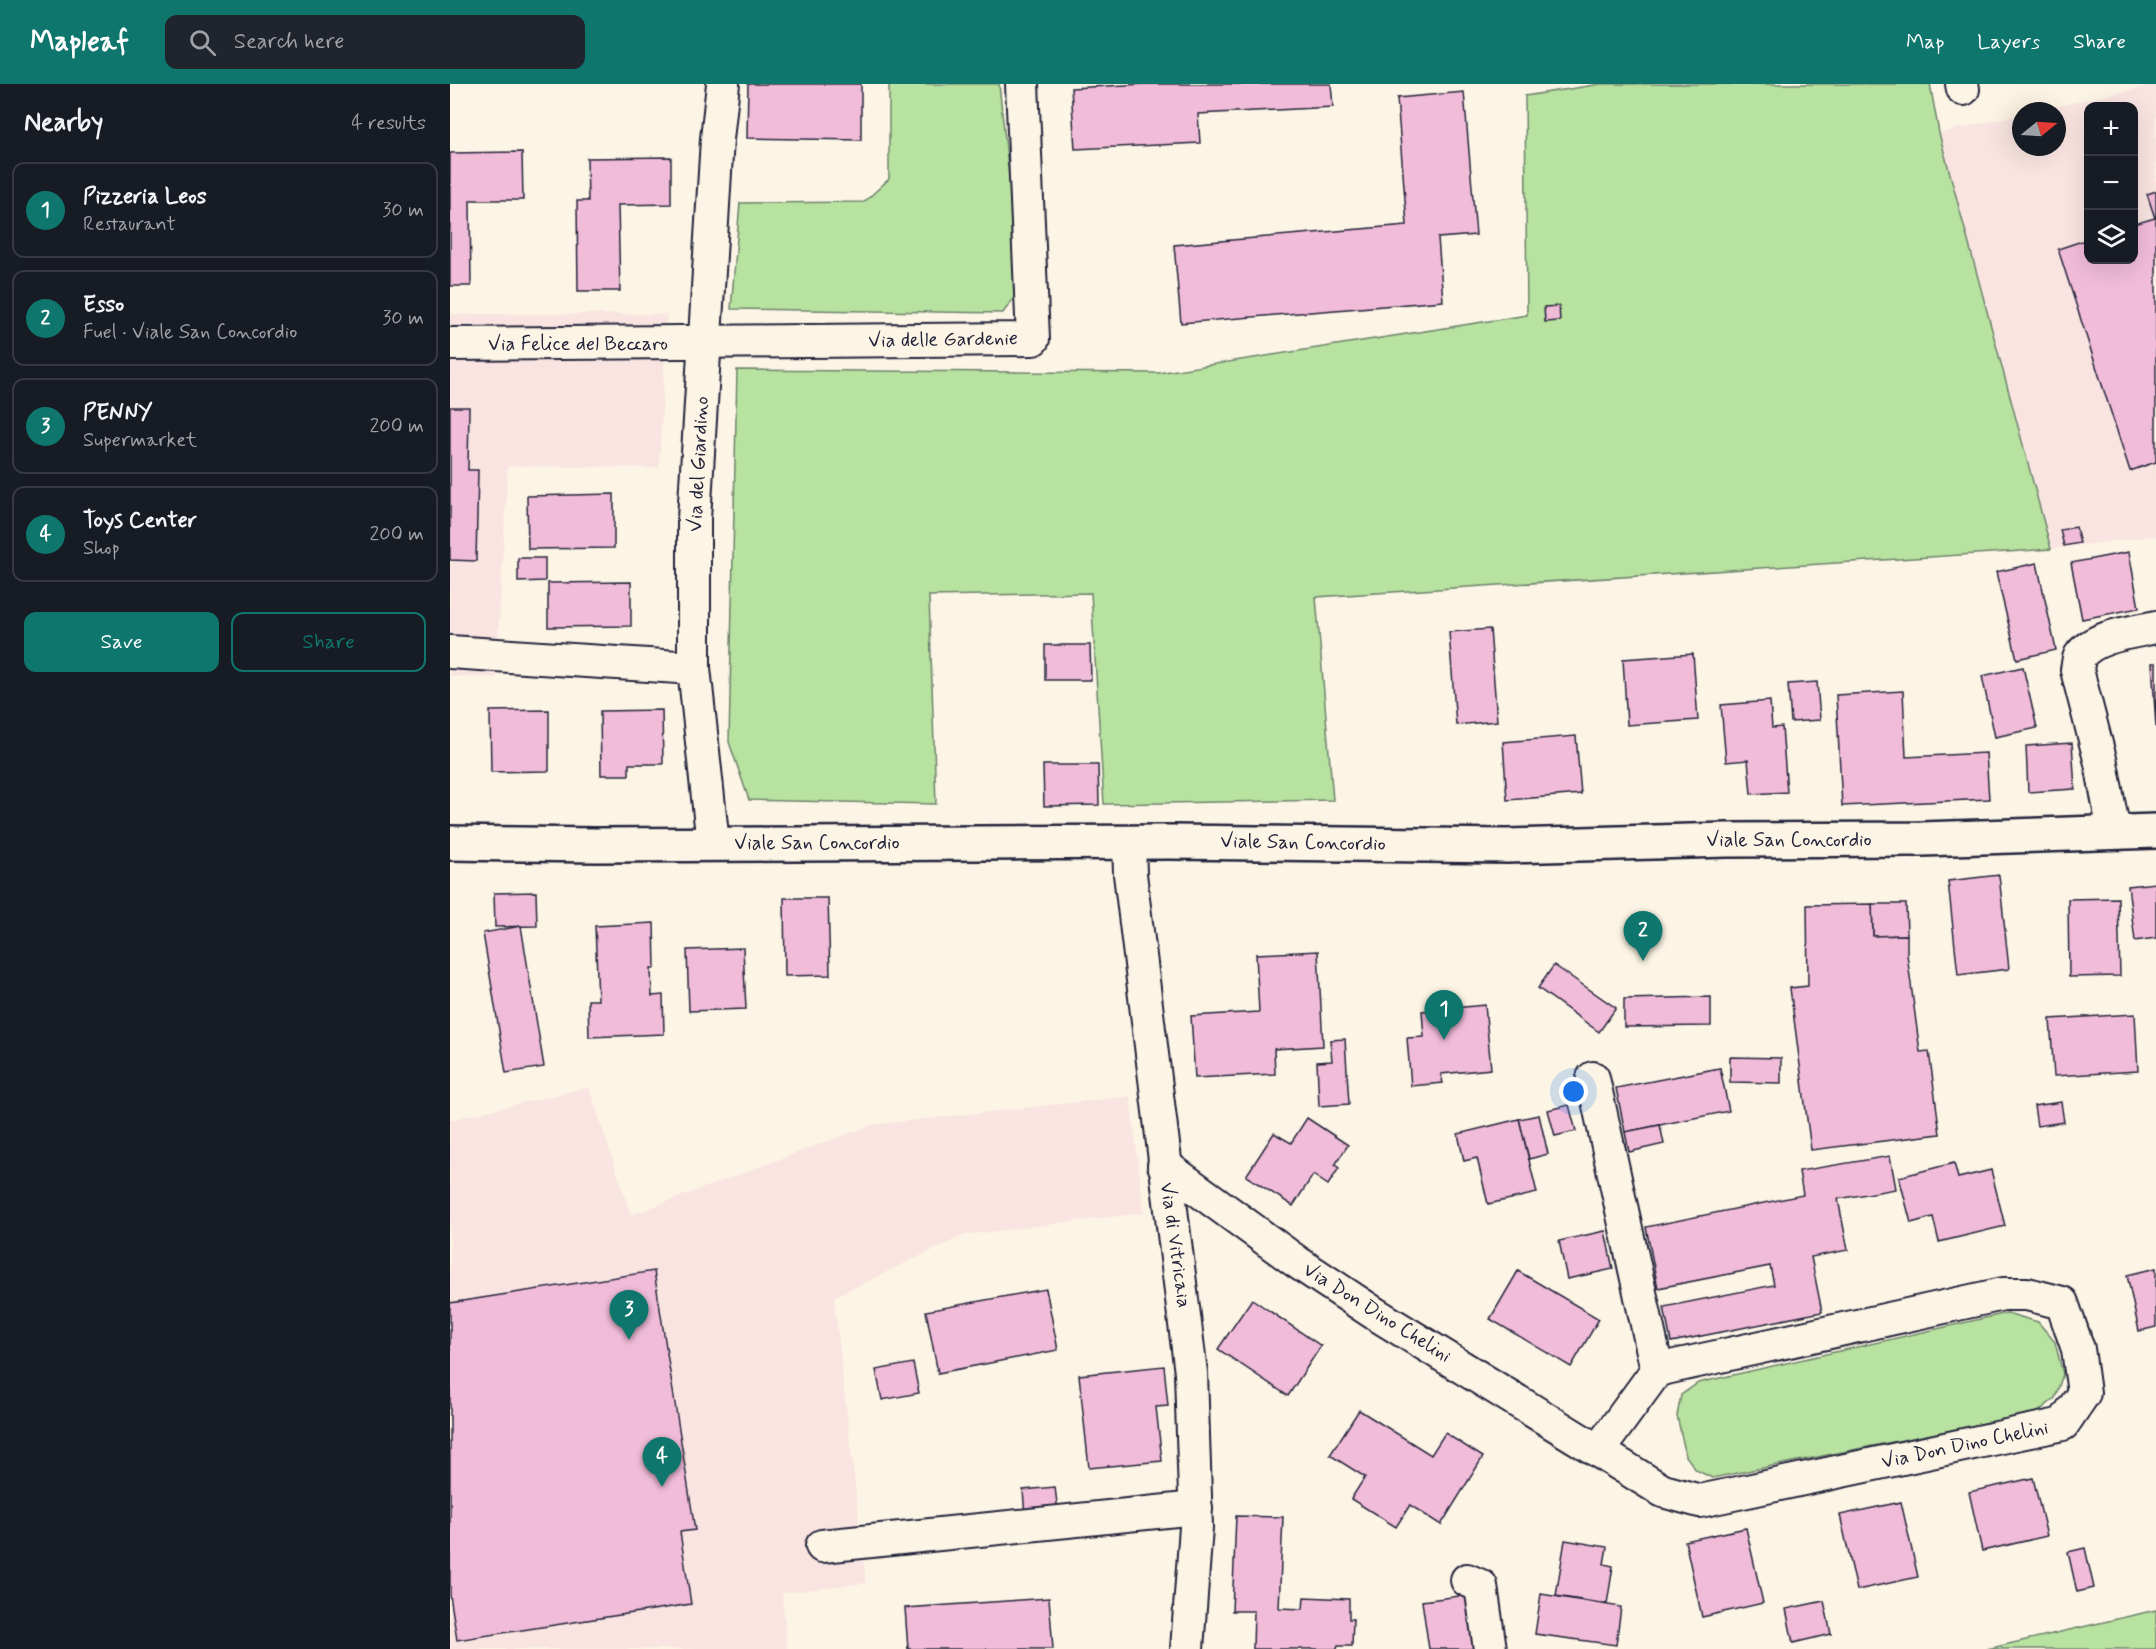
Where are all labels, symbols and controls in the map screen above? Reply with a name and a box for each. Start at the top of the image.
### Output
search box [165,15,585,69]
text: Mapleaf [30,24,129,61]
icon: search [186,26,219,59]
text: Search here [234,28,344,56]
text: Map [1906,28,1944,56]
text: Layers [1977,28,2040,56]
text: Share [2073,28,2126,56]
north arrow [2012,102,2066,156]
map controls [2084,102,2138,264]
button: + [2084,102,2138,156]
text: Nearby [24,106,103,140]
text: 4 results [351,110,426,137]
button: − [2084,156,2138,210]
text: Pizzeria Leos [83,183,207,211]
text: 1 [41,197,50,224]
text: 30 m [382,197,424,224]
button: layers [2084,210,2138,264]
text: Restaurant [83,211,176,238]
text: Esso [83,291,124,319]
text: 2 [41,305,50,332]
text: 30 m [382,305,424,332]
text: Fuel · Viale San Concordio [83,319,297,346]
street label: Via delle Gardenie [868,325,1018,355]
street label: Via Felice del Beccaro [488,331,668,358]
street label: Via del Giardino [682,395,716,533]
text: PENNY [83,399,153,427]
text: 3 [41,413,50,440]
text: 200 m [369,413,424,440]
text: Supermarket [83,427,197,454]
text: Toys Center [83,507,197,535]
text: 4 [40,521,51,548]
text: 200 m [369,521,424,548]
text: Shop [83,535,120,562]
button: Save [24,612,219,672]
button: Share [231,612,426,672]
street label: Viale San Concordio [1706,827,1872,854]
street label: Viale San Concordio [1220,828,1386,858]
street label: Viale San Concordio [734,830,900,857]
pin: 2 [1624,912,1662,961]
pin: 1 [1424,990,1464,1040]
your location [1559,1077,1588,1106]
street label: Via di Vitricaia [1153,1180,1197,1310]
street label: Via Don Dino Chelini [1298,1257,1456,1369]
pin: 3 [610,1290,648,1340]
street label: Via Don Dino Chelini [1879,1414,2051,1476]
pin: 4 [642,1438,682,1487]

